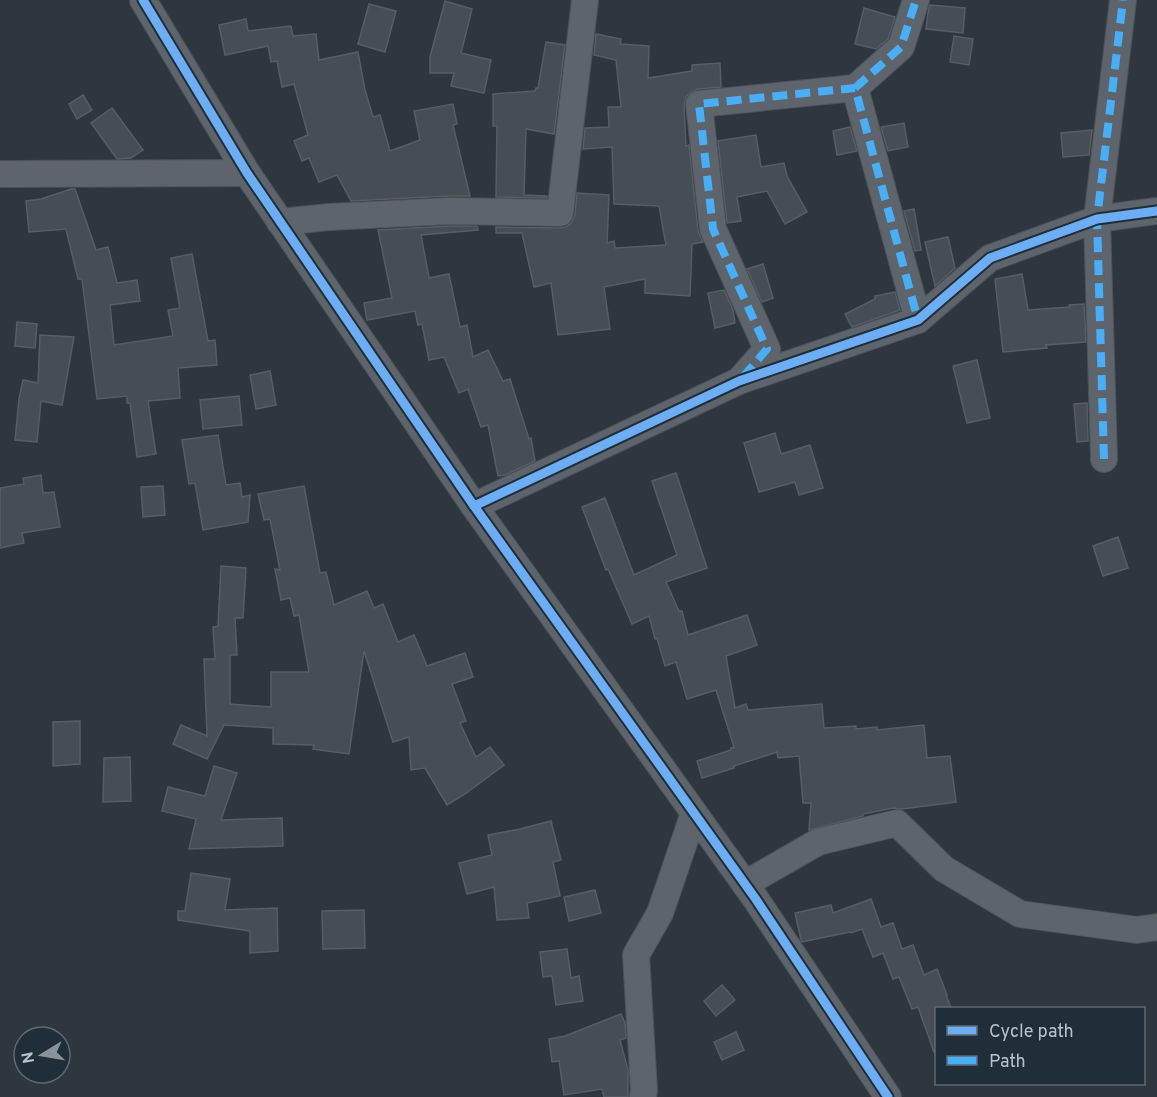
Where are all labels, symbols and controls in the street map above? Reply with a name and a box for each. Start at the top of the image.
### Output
legend [935,1007,1145,1085]
text: Cycle path [989,1021,1074,1044]
north arrow [12,1025,72,1085]
text: N [18,1050,40,1065]
text: Path [989,1051,1026,1074]

